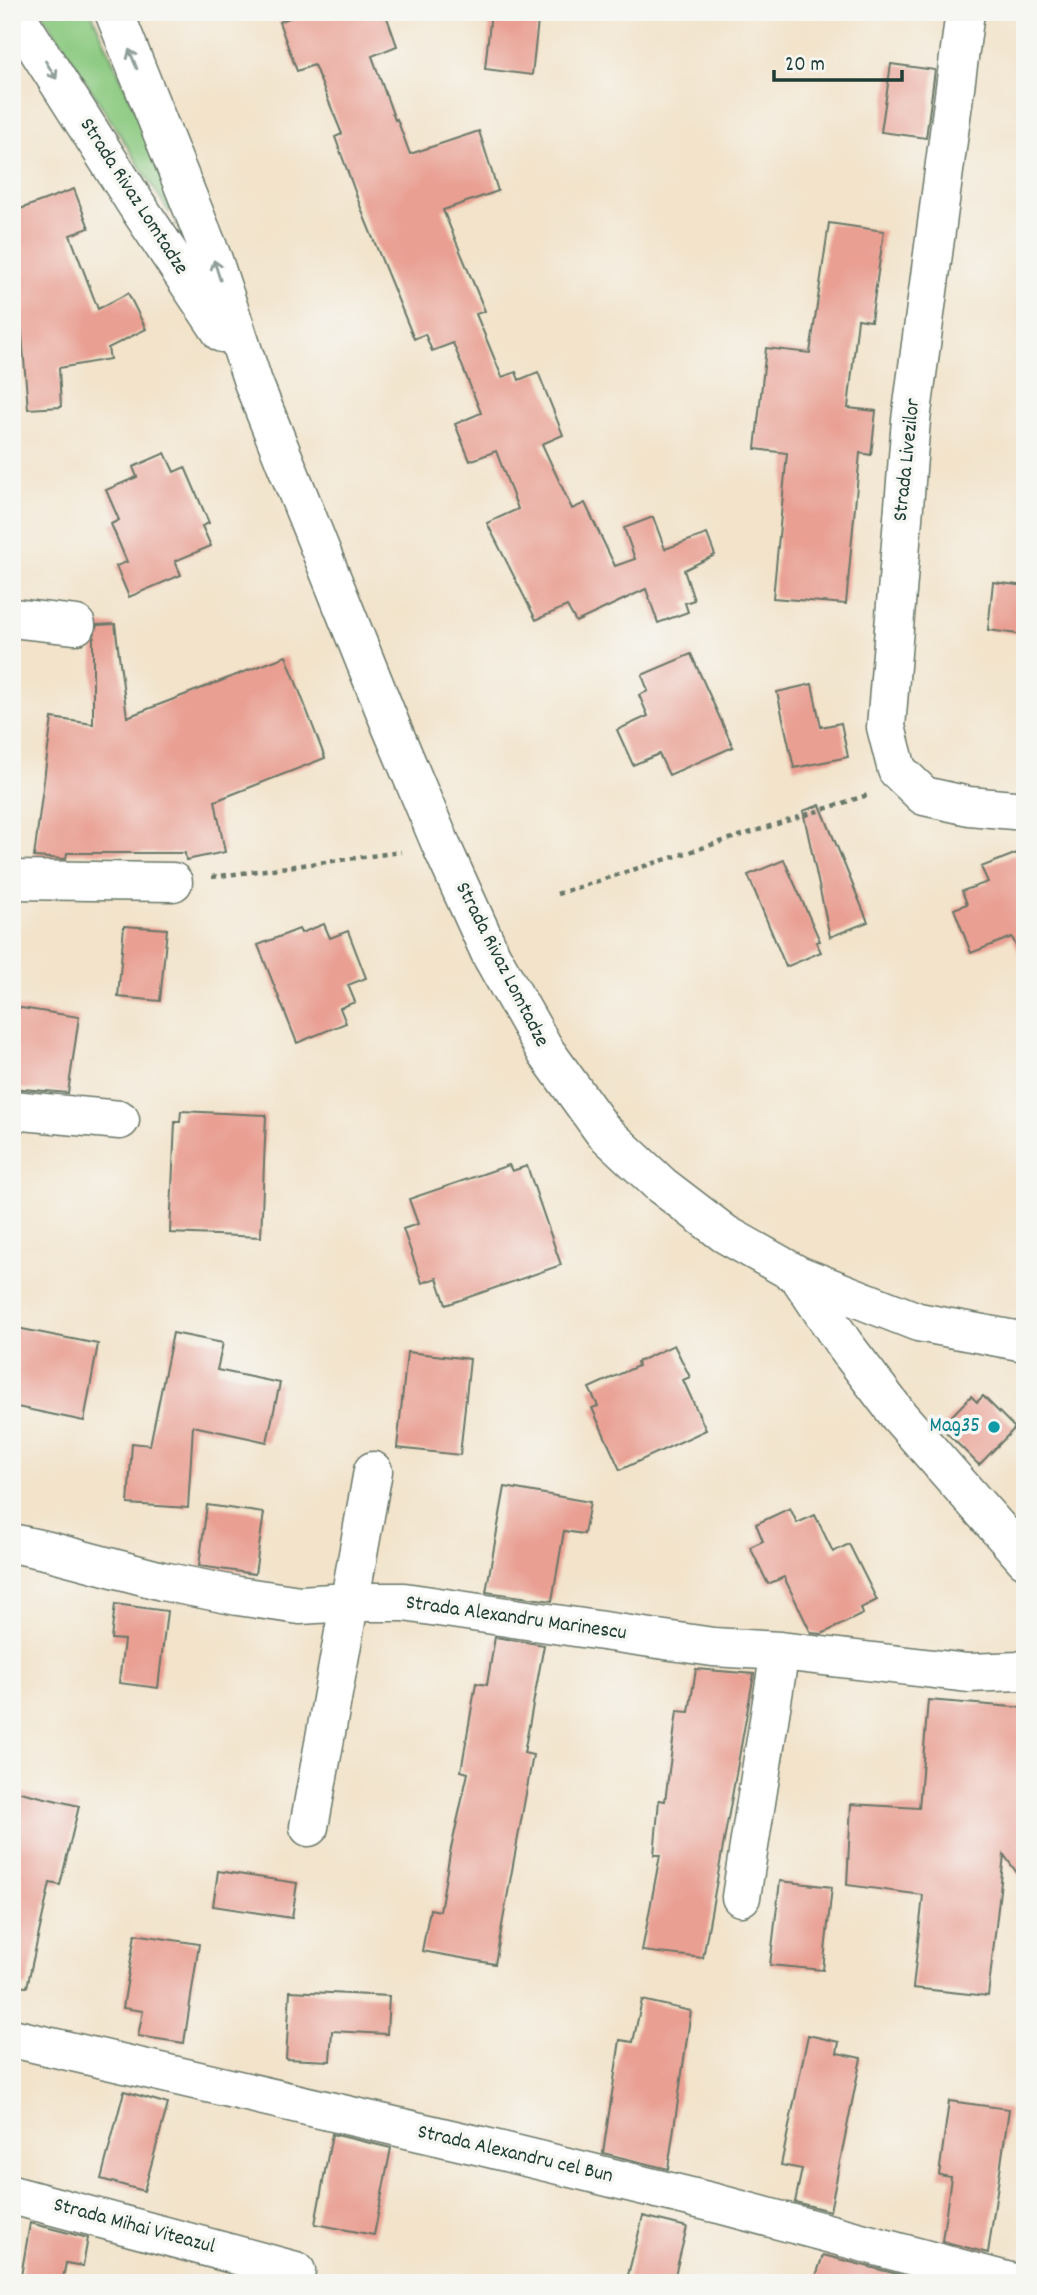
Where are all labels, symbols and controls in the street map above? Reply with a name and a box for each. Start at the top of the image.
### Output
scale bar [774,38,902,82]
one-way arrow [125,48,138,70]
text: 20 m [785,51,825,81]
one-way arrow [43,60,58,79]
street label: Strada Rivaz Lomtadze [71,113,195,281]
one-way arrow [210,260,222,282]
street label: Strada Livezilor [887,397,929,523]
street label: Strada Rivaz Lomtadze [446,877,556,1053]
place label: Mag35 [930,1412,980,1442]
marker: Mag35 [986,1419,1002,1435]
street label: Strada Alexandru Marinescu [404,1589,628,1649]
street label: Strada Alexandru cel Bun [414,2118,616,2192]
street label: Strada Mihai Viteazul [50,2191,218,2263]

